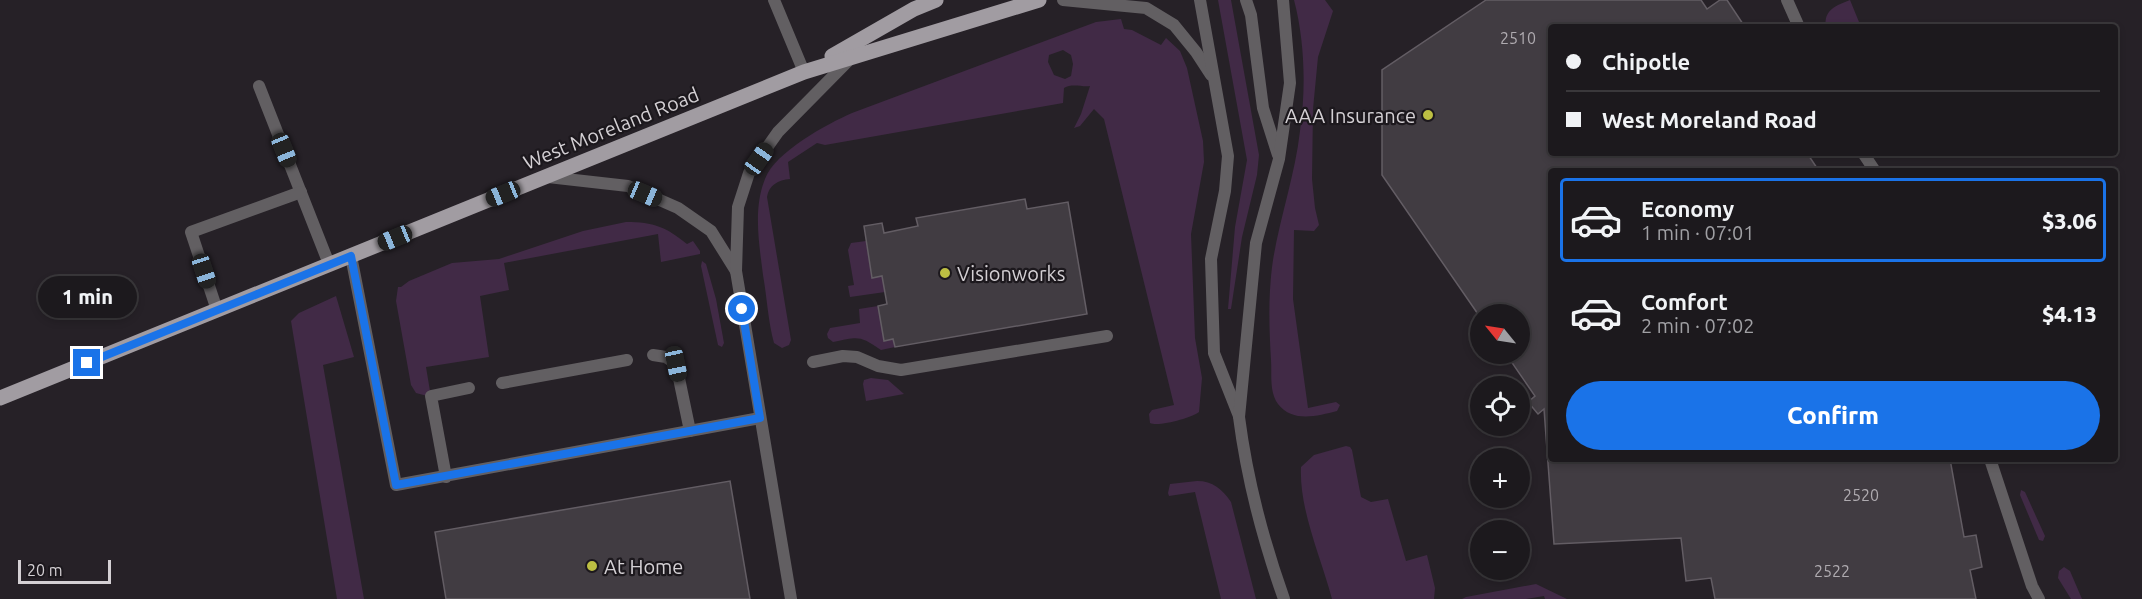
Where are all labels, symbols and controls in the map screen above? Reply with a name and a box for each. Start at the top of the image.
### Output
house number: 2510 [1500,29,1536,47]
text: Chipotle [1602,49,1690,74]
street label: West Moreland Road [520,82,702,174]
place label: AAA Insurance [1285,104,1416,127]
text: West Moreland Road [1602,107,1817,132]
marker: AAA Insurance [1421,108,1435,122]
car [269,130,299,170]
car [741,139,777,179]
car [483,179,523,209]
car [625,179,665,209]
icon: car [1569,193,1623,247]
text: Economy [1641,196,1734,221]
text: $3.06 [2042,208,2097,233]
text: 1 min · 07:01 [1641,221,1755,244]
car [375,223,415,253]
car [190,251,218,291]
place label: Visionworks [957,262,1065,285]
marker: Visionworks [938,266,952,280]
callout: 1 min [38,276,136,318]
text: 1 min [62,285,113,308]
icon: car [1569,286,1623,340]
text: Comfort [1641,289,1728,314]
route start [728,295,755,322]
text: $4.13 [2042,301,2097,326]
north arrow [1470,304,1530,364]
map controls [1470,304,1530,580]
text: 2 min · 07:02 [1641,314,1755,337]
car [663,345,689,383]
route end [73,349,100,376]
button: locate [1470,376,1530,436]
button: Confirm [1566,381,2100,450]
button: + [1470,448,1530,508]
house number: 2520 [1843,486,1879,504]
button: − [1470,520,1530,580]
place label: At Home [604,555,683,578]
scale bar [18,557,111,584]
marker: At Home [585,559,599,573]
text: 20 m [27,561,63,579]
house number: 2522 [1814,562,1850,580]

